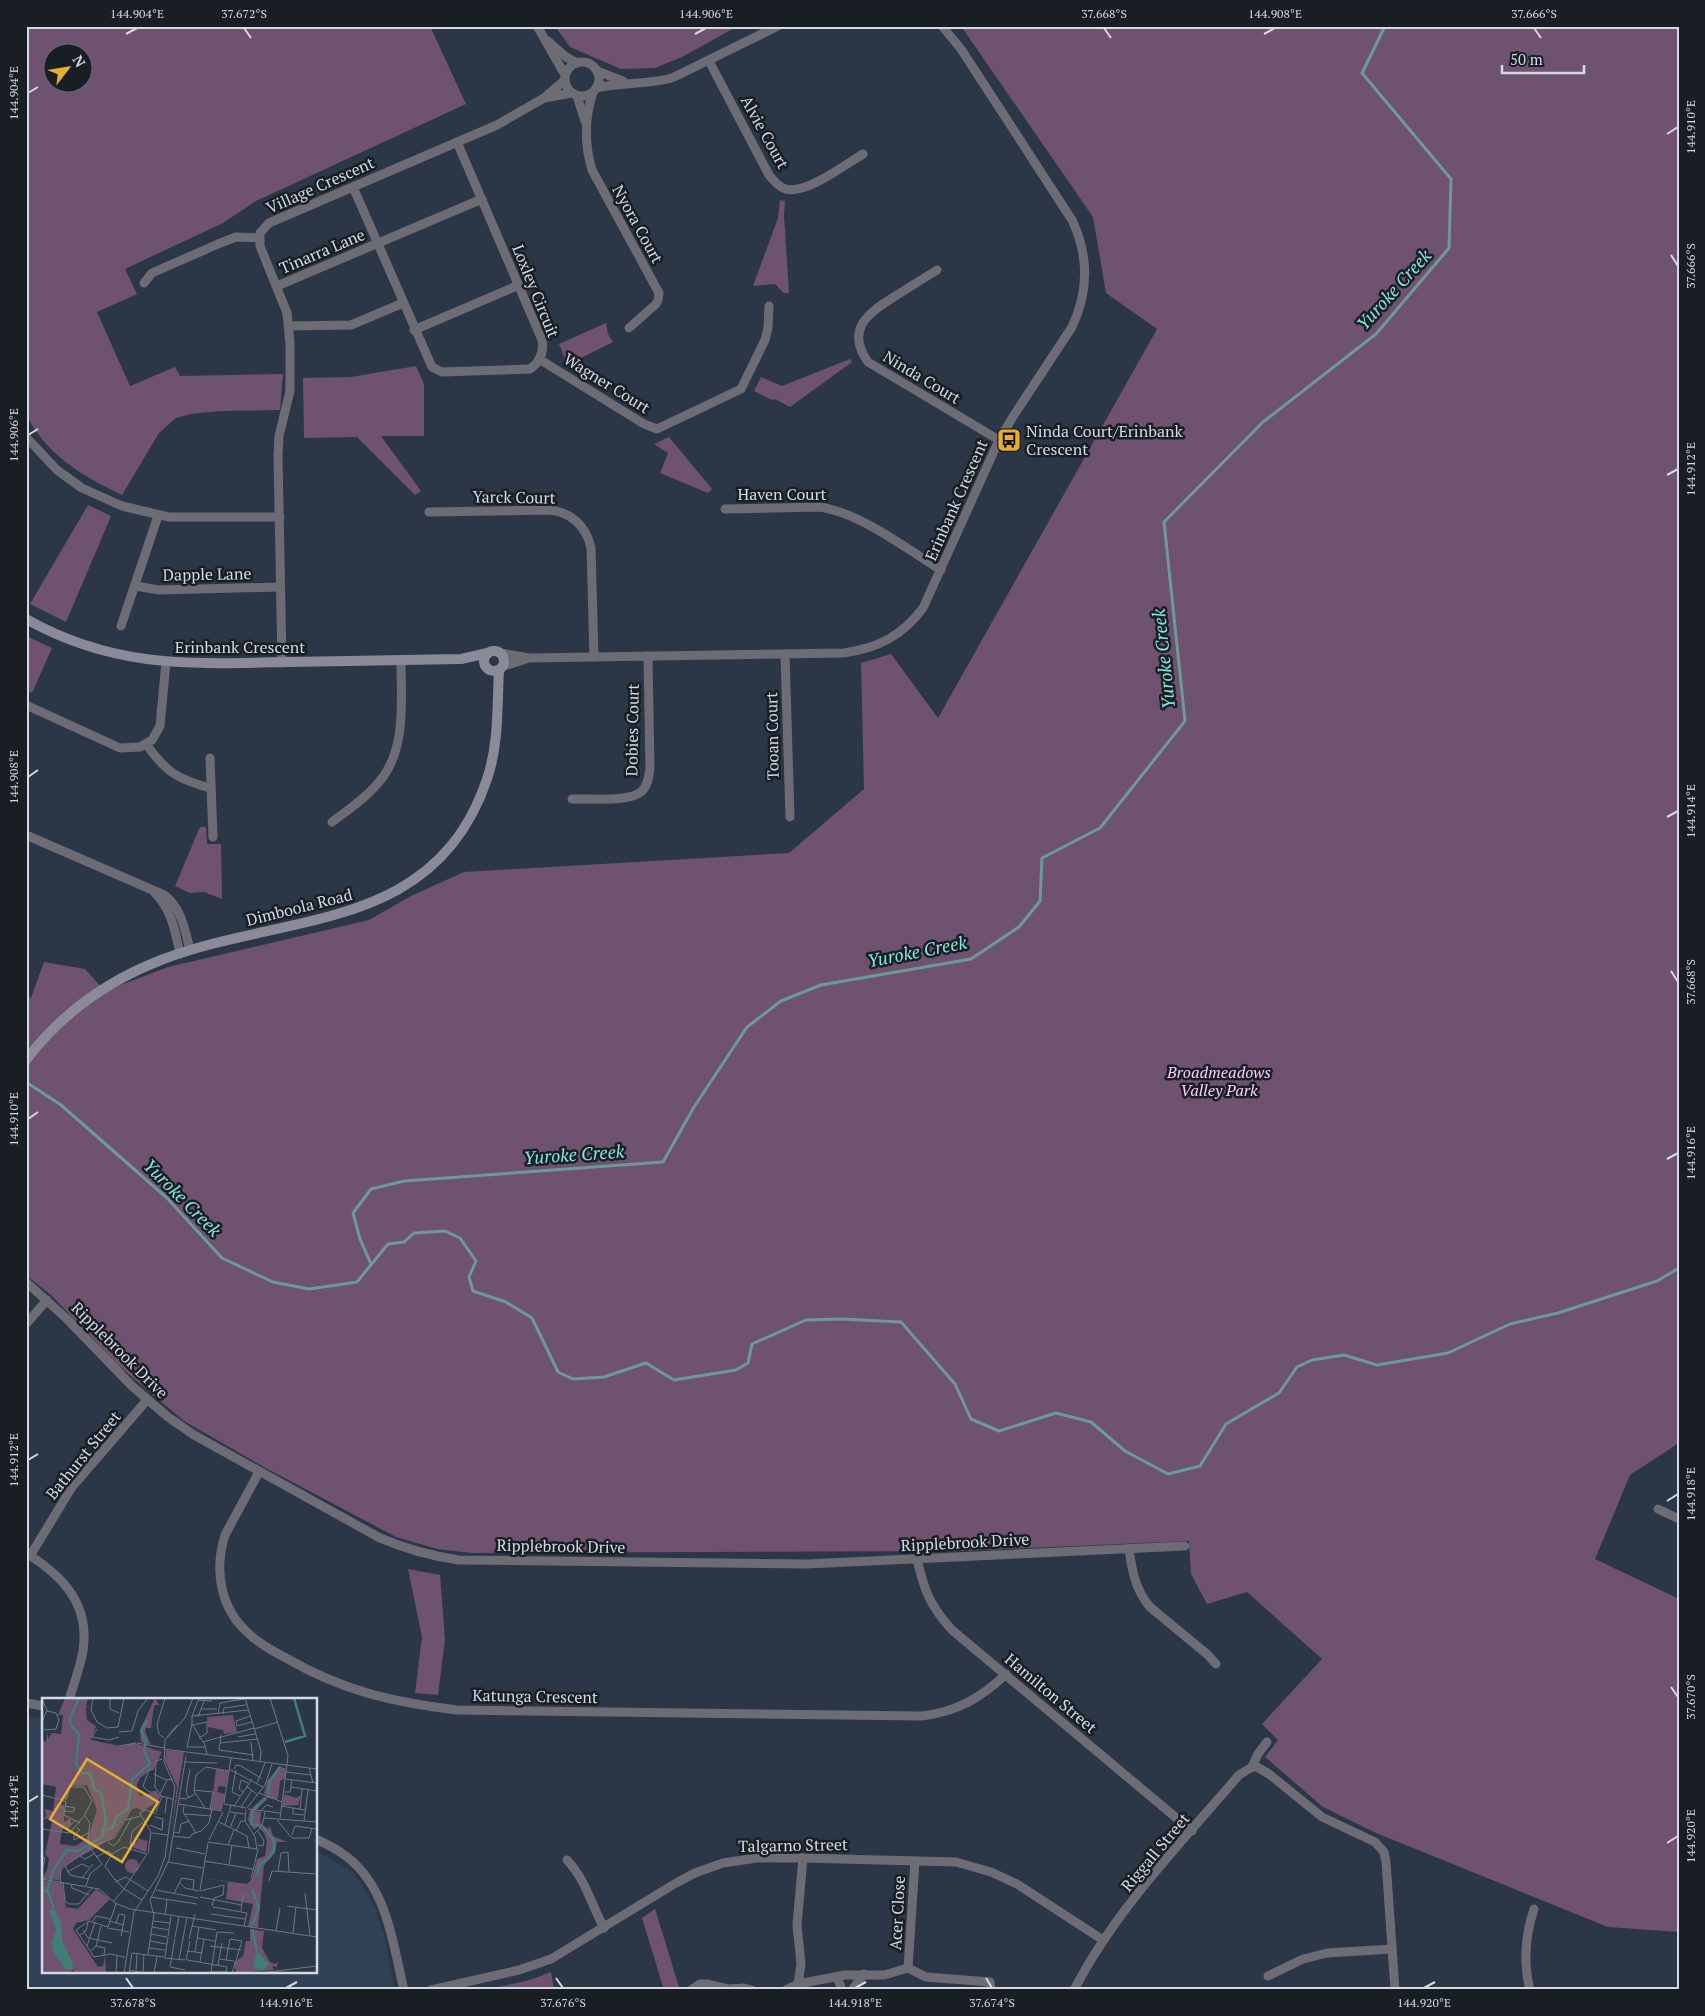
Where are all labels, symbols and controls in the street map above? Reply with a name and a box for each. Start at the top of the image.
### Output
text: 144.904°E [110,6,164,21]
text: 37.672°S [221,6,267,21]
text: 144.906°E [679,6,733,21]
text: 37.668°S [1081,6,1127,21]
text: 144.908°E [1248,6,1302,21]
text: 37.666°S [1511,6,1557,21]
north arrow [42,42,92,92]
scale bar [1502,42,1585,74]
text: 50 m [1510,49,1543,69]
text: N [69,52,91,71]
text: 144.904°E [6,66,21,120]
street label: Alvie Court [736,91,794,173]
text: 144.910°E [1683,100,1698,154]
street label: Village Crescent [263,151,377,219]
street label: Nyora Court [607,181,669,267]
street label: Tinarra Lane [276,223,368,279]
street label: Loxley Circuit [507,241,565,341]
text: 37.666°S [1683,243,1698,289]
water label: Yuroke Creek [1351,244,1436,335]
street label: Ninda Court [879,345,965,409]
street label: Wagner Court [560,348,654,418]
text: 144.906°E [6,408,21,462]
place label: Ninda Court/Erinbank Crescent [1026,420,1183,460]
bus stop icon: Ninda Court/Erinbank Crescent [996,427,1022,453]
street label: Erinbank Crescent [919,436,993,564]
text: 144.912°E [1683,442,1698,496]
street label: Haven Court [737,483,827,505]
street label: Yarck Court [472,485,556,509]
street label: Dapple Lane [162,562,252,586]
water label: Yuroke Creek [1146,607,1180,711]
street label: Erinbank Crescent [175,636,305,658]
street label: Dobies Court [620,683,644,776]
street label: Tooan Court [760,692,784,780]
text: 144.908°E [6,750,21,804]
text: 144.914°E [1683,784,1698,838]
street label: Dimboola Road [244,883,355,931]
water label: Yuroke Creek [865,930,969,972]
text: 37.668°S [1683,959,1698,1005]
park label: Broadmeadows Valley Park [1166,1061,1271,1101]
text: 144.910°E [6,1092,21,1146]
text: 144.916°E [1683,1126,1698,1180]
water label: Yuroke Creek [523,1138,625,1169]
water label: Yuroke Creek [139,1153,227,1242]
street label: Ripplebrook Drive [67,1297,173,1403]
street label: Bathurst Street [40,1406,126,1504]
text: 144.912°E [6,1433,21,1487]
text: 144.918°E [1683,1467,1698,1521]
street label: Ripplebrook Drive [900,1528,1030,1556]
street label: Ripplebrook Drive [496,1534,626,1558]
street label: Hamilton Street [1000,1648,1102,1738]
text: 37.670°S [1683,1674,1698,1720]
street label: Katunga Crescent [472,1684,598,1708]
inset map [42,1698,318,1974]
text: 144.914°E [6,1775,21,1829]
street label: Riggall Street [1116,1808,1194,1896]
text: 144.920°E [1683,1809,1698,1863]
street label: Talgarno Street [738,1833,848,1857]
street label: Acer Close [884,1875,910,1951]
text: 37.678°S [110,1995,156,2010]
text: 144.916°E [259,1995,313,2010]
text: 37.676°S [540,1995,586,2010]
text: 144.918°E [828,1995,882,2010]
text: 37.674°S [969,1995,1015,2010]
text: 144.920°E [1397,1995,1451,2010]

